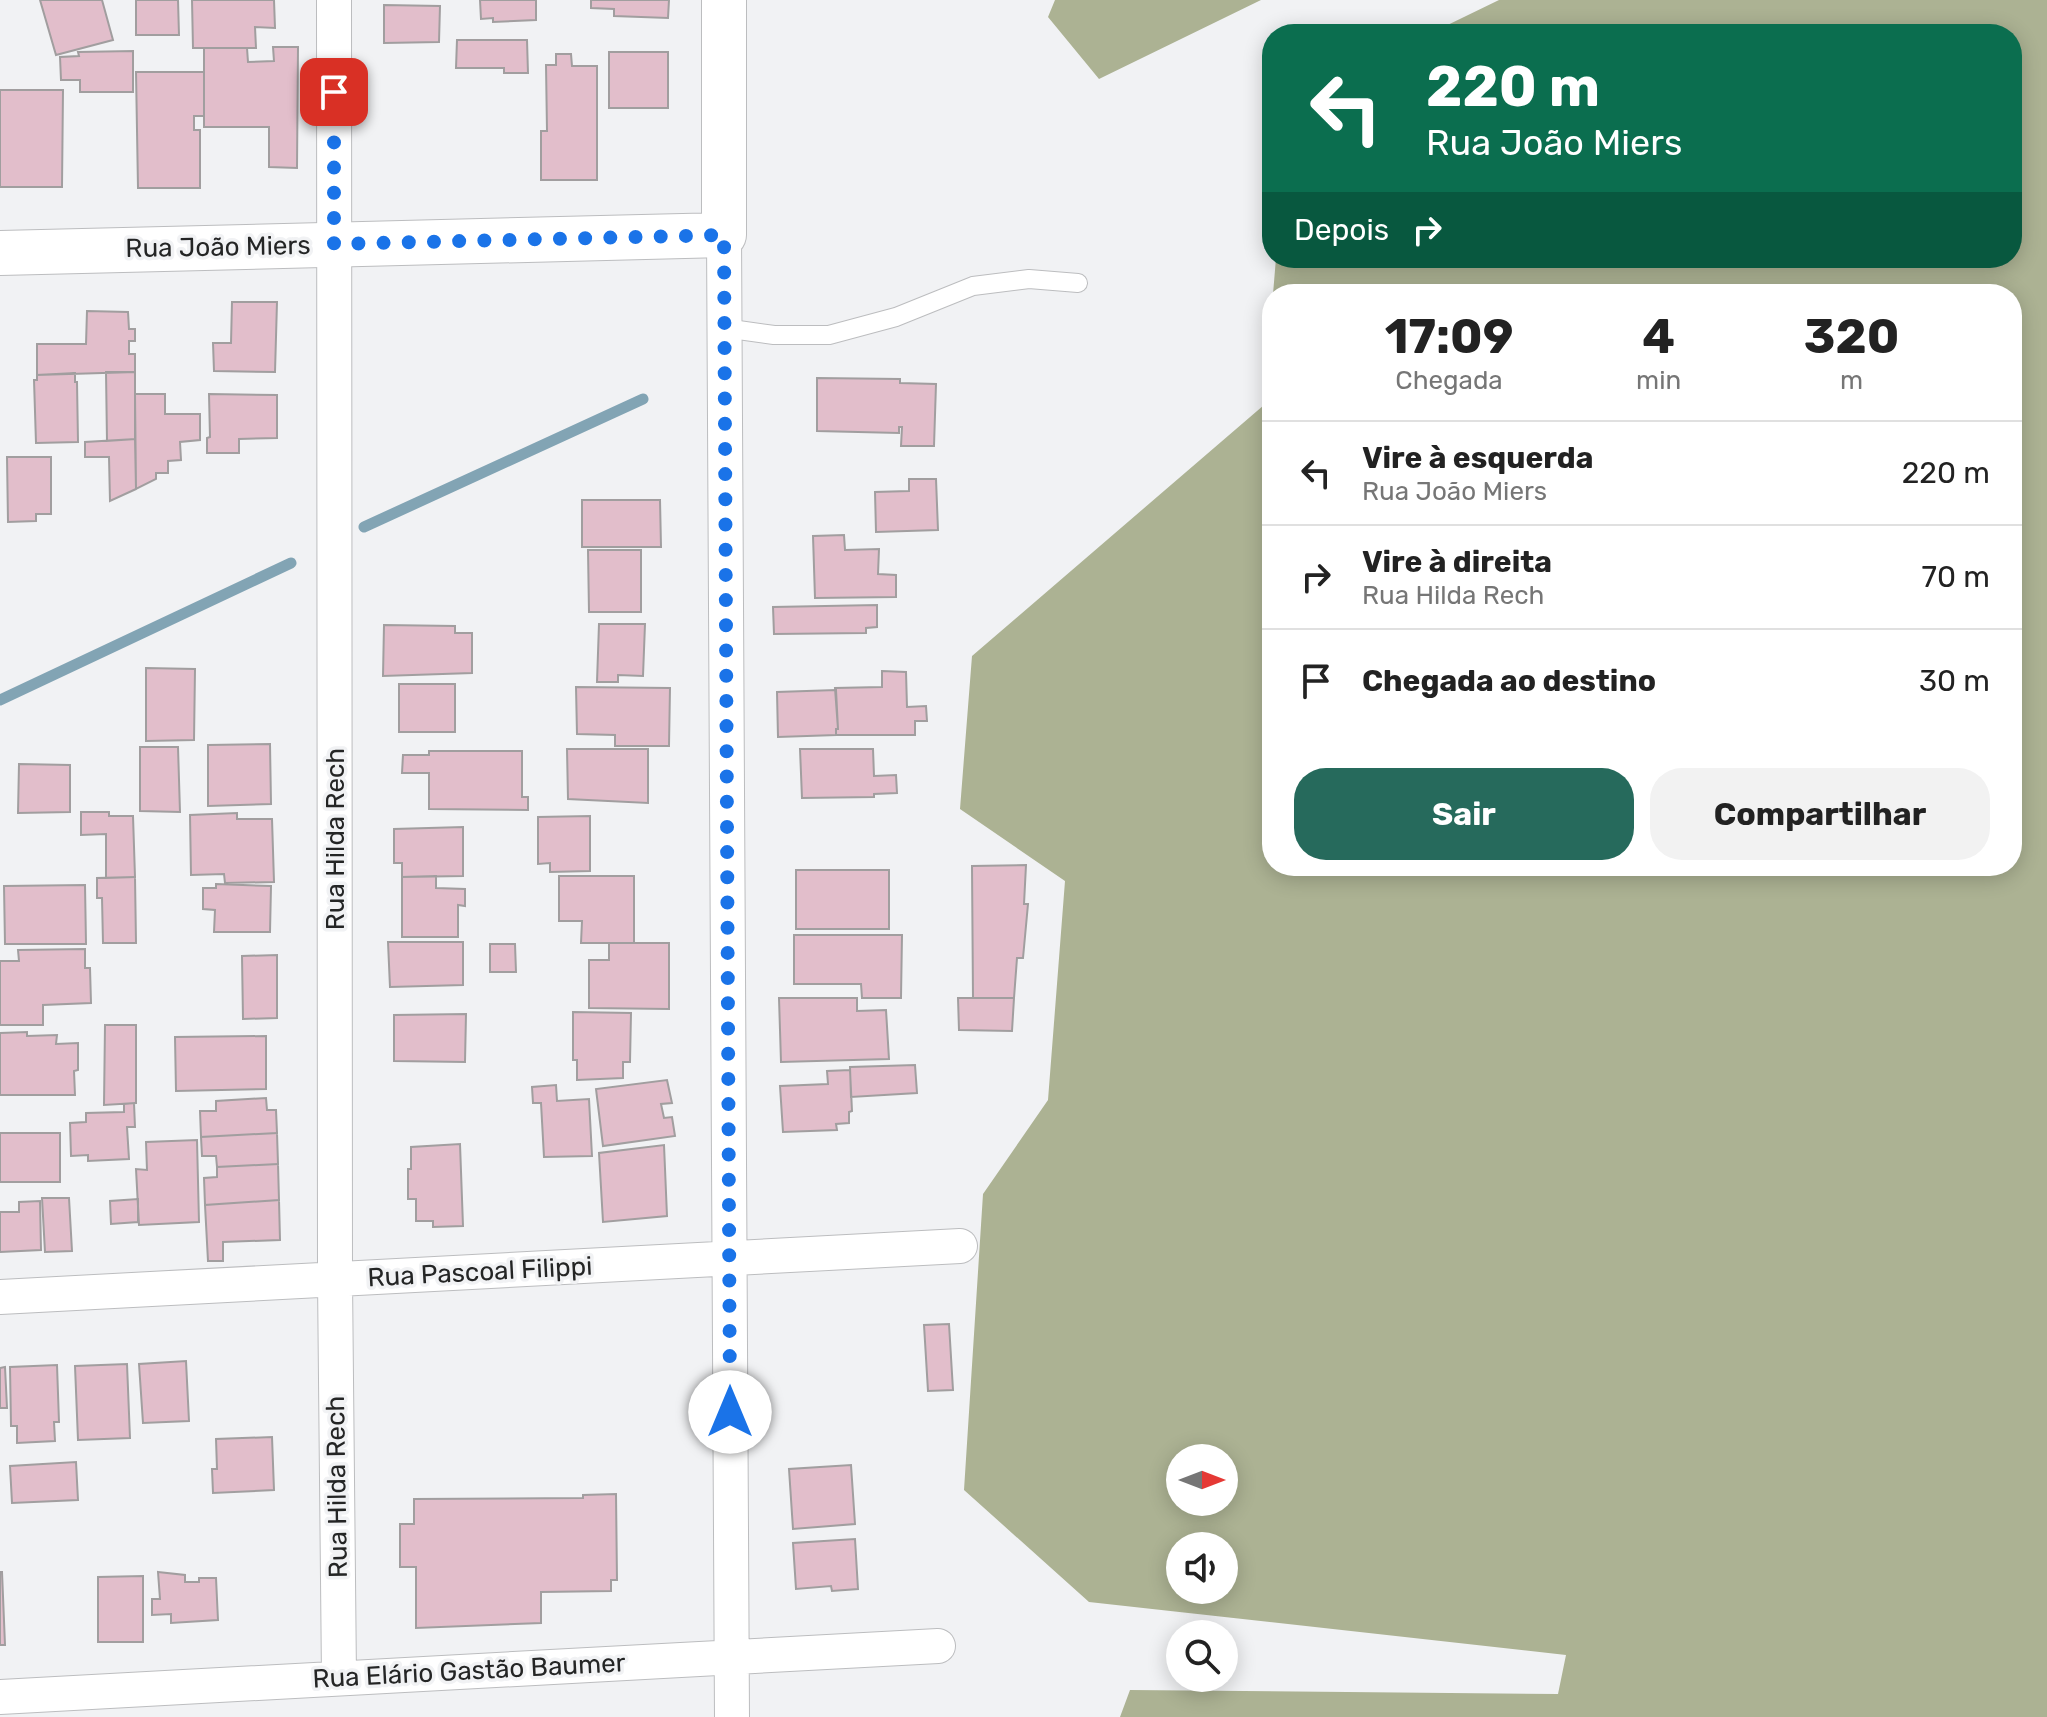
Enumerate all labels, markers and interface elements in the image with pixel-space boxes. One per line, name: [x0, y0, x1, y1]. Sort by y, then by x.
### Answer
text: 220 m: [1426, 54, 1600, 120]
icon: left: [1294, 56, 1398, 160]
pin: [300, 58, 368, 126]
icon: arrive: [312, 70, 356, 114]
text: Rua João Miers: [1426, 121, 1682, 164]
icon: right: [1405, 208, 1449, 252]
text: Depois: [1294, 212, 1389, 248]
street label: Rua João Miers: [125, 230, 311, 264]
text: 17:09: [1385, 308, 1513, 365]
text: 4: [1642, 308, 1675, 365]
text: 320: [1804, 308, 1899, 365]
text: Chegada: [1395, 365, 1503, 396]
text: min: [1636, 365, 1681, 396]
text: m: [1840, 365, 1863, 396]
text: Vire à esquerda: [1362, 440, 1593, 476]
icon: left: [1294, 451, 1338, 495]
text: 220 m: [1902, 455, 1990, 491]
text: Rua João Miers: [1362, 476, 1547, 507]
text: Vire à direita: [1362, 544, 1552, 580]
icon: right: [1294, 555, 1338, 599]
text: 70 m: [1922, 559, 1990, 595]
text: Rua Hilda Rech: [1362, 580, 1544, 611]
icon: arrive: [1294, 659, 1338, 703]
text: Chegada ao destino: [1362, 663, 1656, 699]
text: 30 m: [1919, 663, 1990, 699]
street label: Rua Hilda Rech: [320, 748, 351, 930]
button: Sair: [1294, 768, 1634, 860]
button: Compartilhar: [1650, 768, 1990, 860]
street label: Rua Pascoal Filippi: [367, 1251, 593, 1293]
position arrow: [688, 1370, 772, 1454]
street label: Rua Hilda Rech: [320, 1396, 354, 1578]
north arrow: [1166, 1444, 1238, 1516]
map controls: [1166, 1444, 1238, 1692]
button: sound: [1166, 1532, 1238, 1604]
button: search: [1166, 1620, 1238, 1692]
street label: Rua Elário Gastão Baumer: [312, 1647, 626, 1695]

